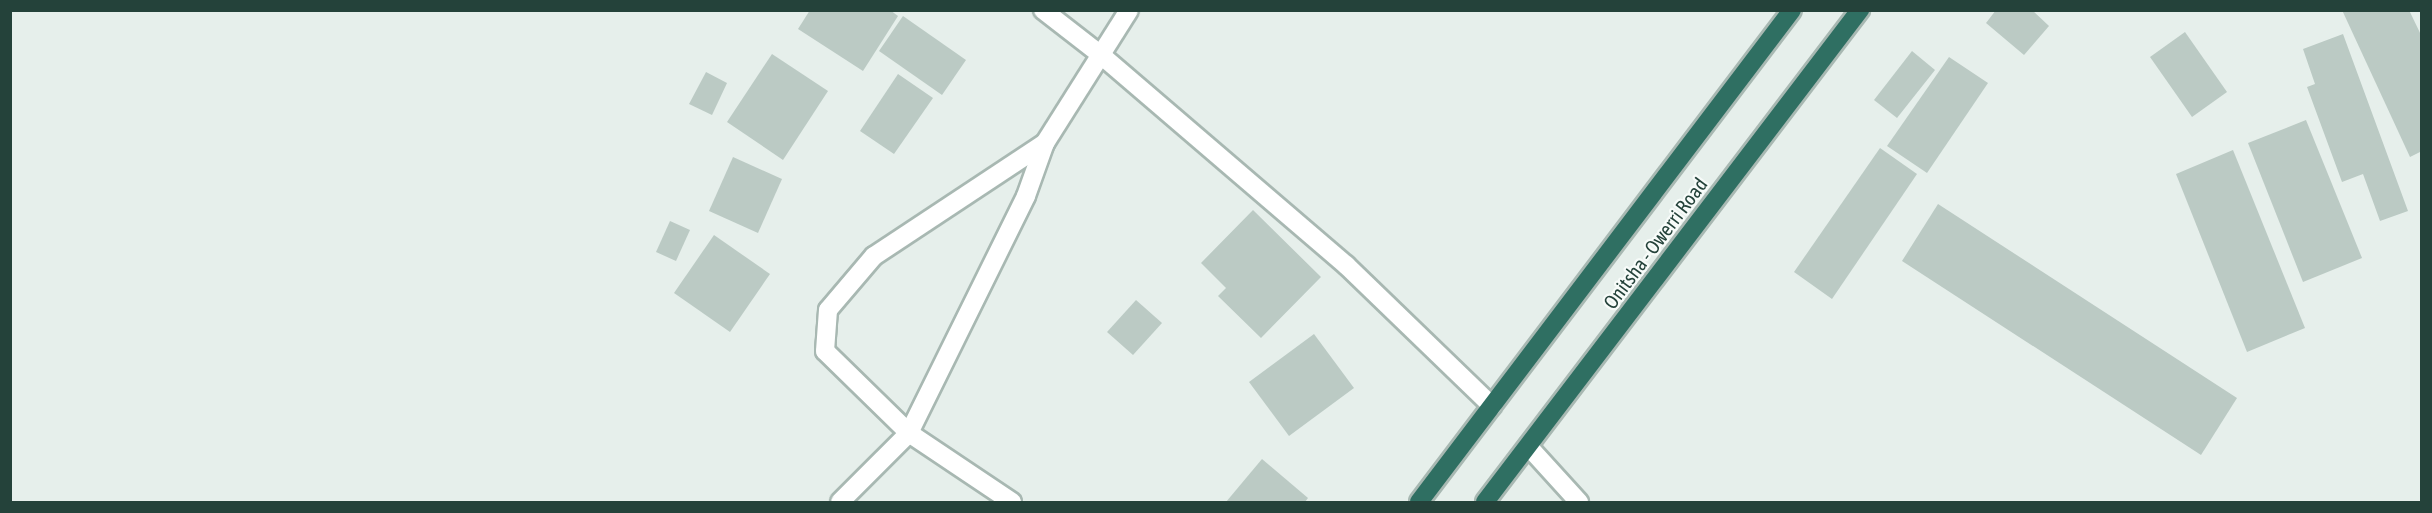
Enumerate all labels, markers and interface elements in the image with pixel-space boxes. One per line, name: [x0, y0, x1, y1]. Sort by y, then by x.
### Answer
street label: Onitsha - Owerri Road: [1598, 173, 1712, 313]

